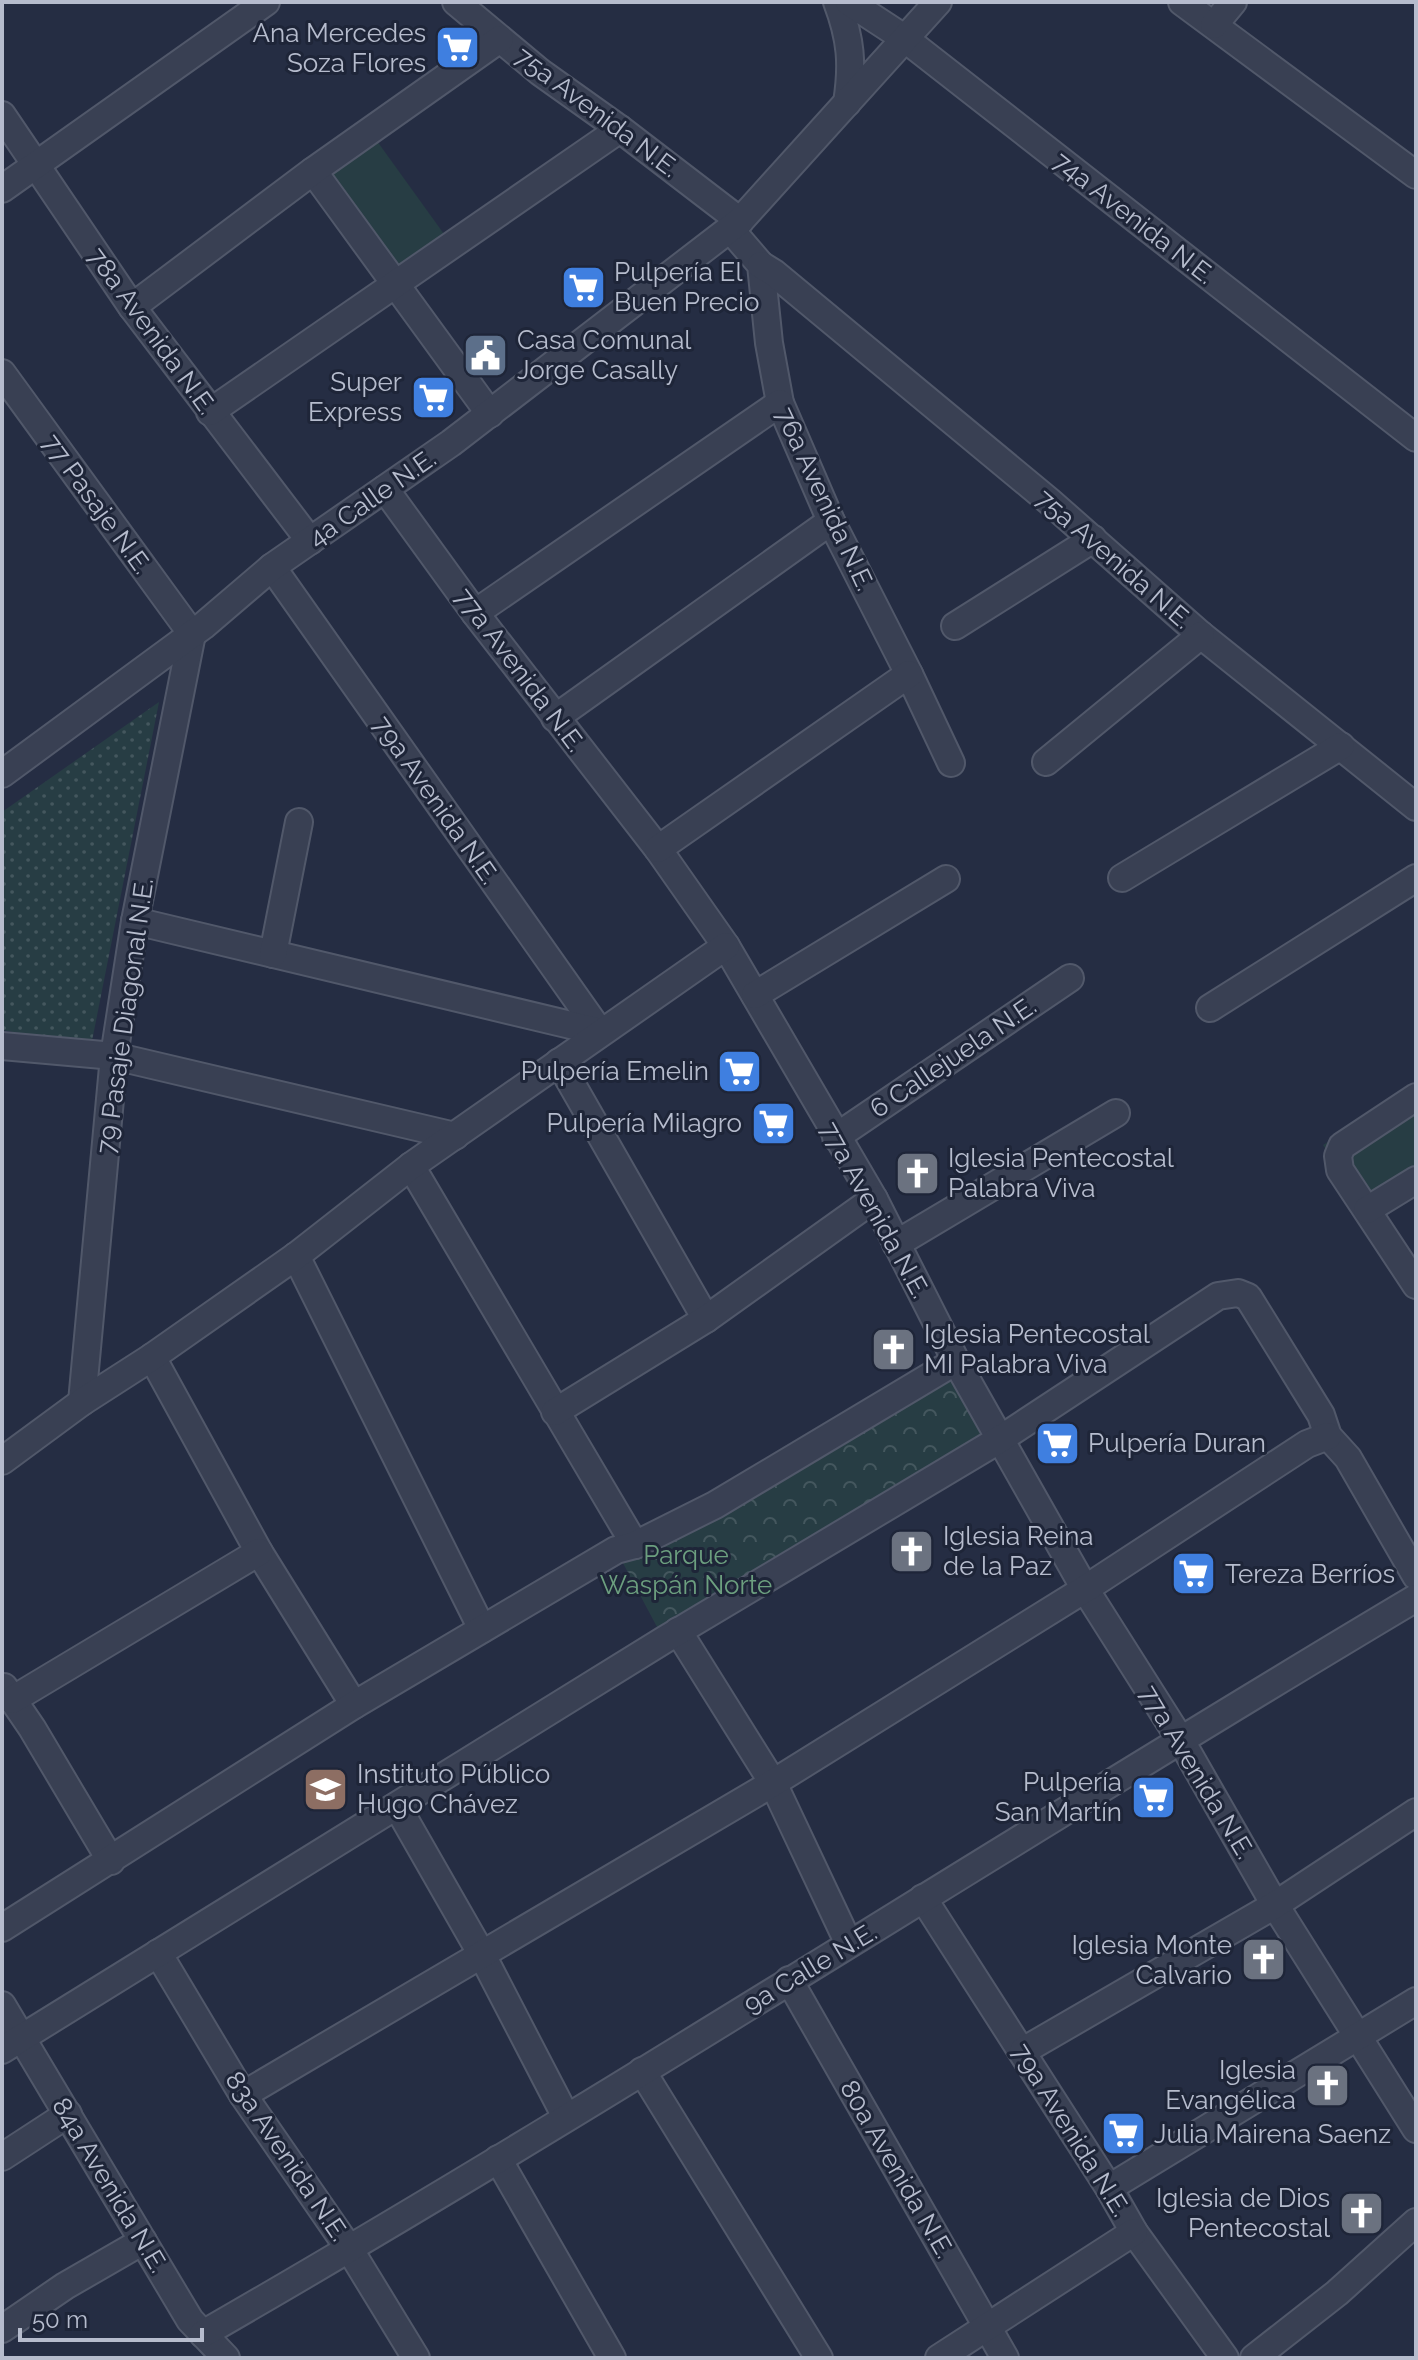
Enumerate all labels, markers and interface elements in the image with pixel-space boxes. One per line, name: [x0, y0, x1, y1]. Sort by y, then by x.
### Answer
place label: Ana Mercedes Soza Flores: [253, 18, 426, 78]
supermarket icon: Ana Mercedes Soza Flores: [433, 24, 481, 72]
street label: 75a Avenida N.E.: [509, 41, 685, 183]
street label: 74a Avenida N.E.: [1048, 146, 1220, 290]
street label: 78a Avenida N.E.: [82, 242, 222, 420]
place label: Pulpería El Buen Precio: [614, 257, 759, 317]
supermarket icon: Pulpería El Buen Precio: [559, 263, 607, 311]
place label: Casa Comunal Jorge Casally: [517, 325, 692, 385]
public building icon: Casa Comunal Jorge Casally: [462, 331, 510, 379]
place label: Super Express: [308, 367, 402, 427]
supermarket icon: Super Express: [409, 373, 457, 421]
street label: 76a Avenida N.E.: [769, 403, 881, 595]
street label: 77 Pasaje N.E.: [36, 428, 158, 580]
street label: 4a Calle N.E.: [302, 443, 442, 553]
street label: 75a Avenida N.E.: [1030, 483, 1198, 635]
street label: 77a Avenida N.E.: [449, 582, 591, 758]
street label: 79a Avenida N.E.: [367, 710, 505, 890]
street label: 79 Pasaje Diagonal N.E.: [91, 876, 159, 1156]
street label: 6 Callejuela N.E.: [864, 990, 1042, 1124]
supermarket icon: Pulpería Emelin: [716, 1047, 764, 1095]
place label: Pulpería Emelin: [521, 1056, 709, 1086]
supermarket icon: Pulpería Milagro: [749, 1099, 797, 1147]
place label: Pulpería Milagro: [546, 1108, 742, 1138]
street label: 77a Avenida N.E.: [814, 1117, 936, 1303]
place label: Iglesia Pentecostal Palabra Viva: [948, 1143, 1175, 1203]
church icon: Iglesia Pentecostal Palabra Viva: [893, 1149, 941, 1197]
place label: Iglesia Pentecostal MI Palabra Viva: [924, 1319, 1151, 1379]
church icon: Iglesia Pentecostal MI Palabra Viva: [869, 1325, 917, 1373]
supermarket icon: Pulpería Duran: [1033, 1419, 1081, 1467]
place label: Pulpería Duran: [1088, 1428, 1266, 1458]
place label: Iglesia Reina de la Paz: [943, 1521, 1094, 1581]
church icon: Iglesia Reina de la Paz: [888, 1527, 936, 1575]
park label: Parque Waspán Norte: [600, 1540, 772, 1600]
supermarket icon: Tereza Berríos: [1170, 1550, 1218, 1598]
place label: Tereza Berríos: [1225, 1559, 1395, 1589]
street label: 77a Avenida N.E.: [1133, 1680, 1261, 1864]
place label: Instituto Público Hugo Chávez: [357, 1759, 550, 1819]
school or university icon: Instituto Público Hugo Chávez: [302, 1765, 350, 1813]
place label: Pulpería San Martín: [995, 1767, 1122, 1827]
supermarket icon: Pulpería San Martín: [1129, 1773, 1177, 1821]
street label: 9a Calle N.E.: [738, 1917, 882, 2019]
place label: Iglesia Monte Calvario: [1071, 1930, 1232, 1990]
church icon: Iglesia Monte Calvario: [1239, 1936, 1287, 1984]
street label: 79a Avenida N.E.: [1006, 2038, 1136, 2222]
place label: Iglesia Evangélica: [1165, 2055, 1296, 2115]
church icon: Iglesia Evangélica: [1303, 2061, 1351, 2109]
street label: 83a Avenida N.E.: [219, 2065, 355, 2247]
street label: 80a Avenida N.E.: [834, 2075, 960, 2263]
street label: 84a Avenida N.E.: [46, 2092, 174, 2278]
supermarket icon: Julia Mairena Saenz: [1099, 2110, 1147, 2158]
place label: Julia Mairena Saenz: [1154, 2119, 1391, 2149]
place label: Iglesia de Dios Pentecostal: [1156, 2183, 1331, 2243]
church icon: Iglesia de Dios Pentecostal: [1337, 2189, 1385, 2237]
scale bar: [20, 2292, 202, 2342]
text: 50 m: [32, 2305, 88, 2334]

